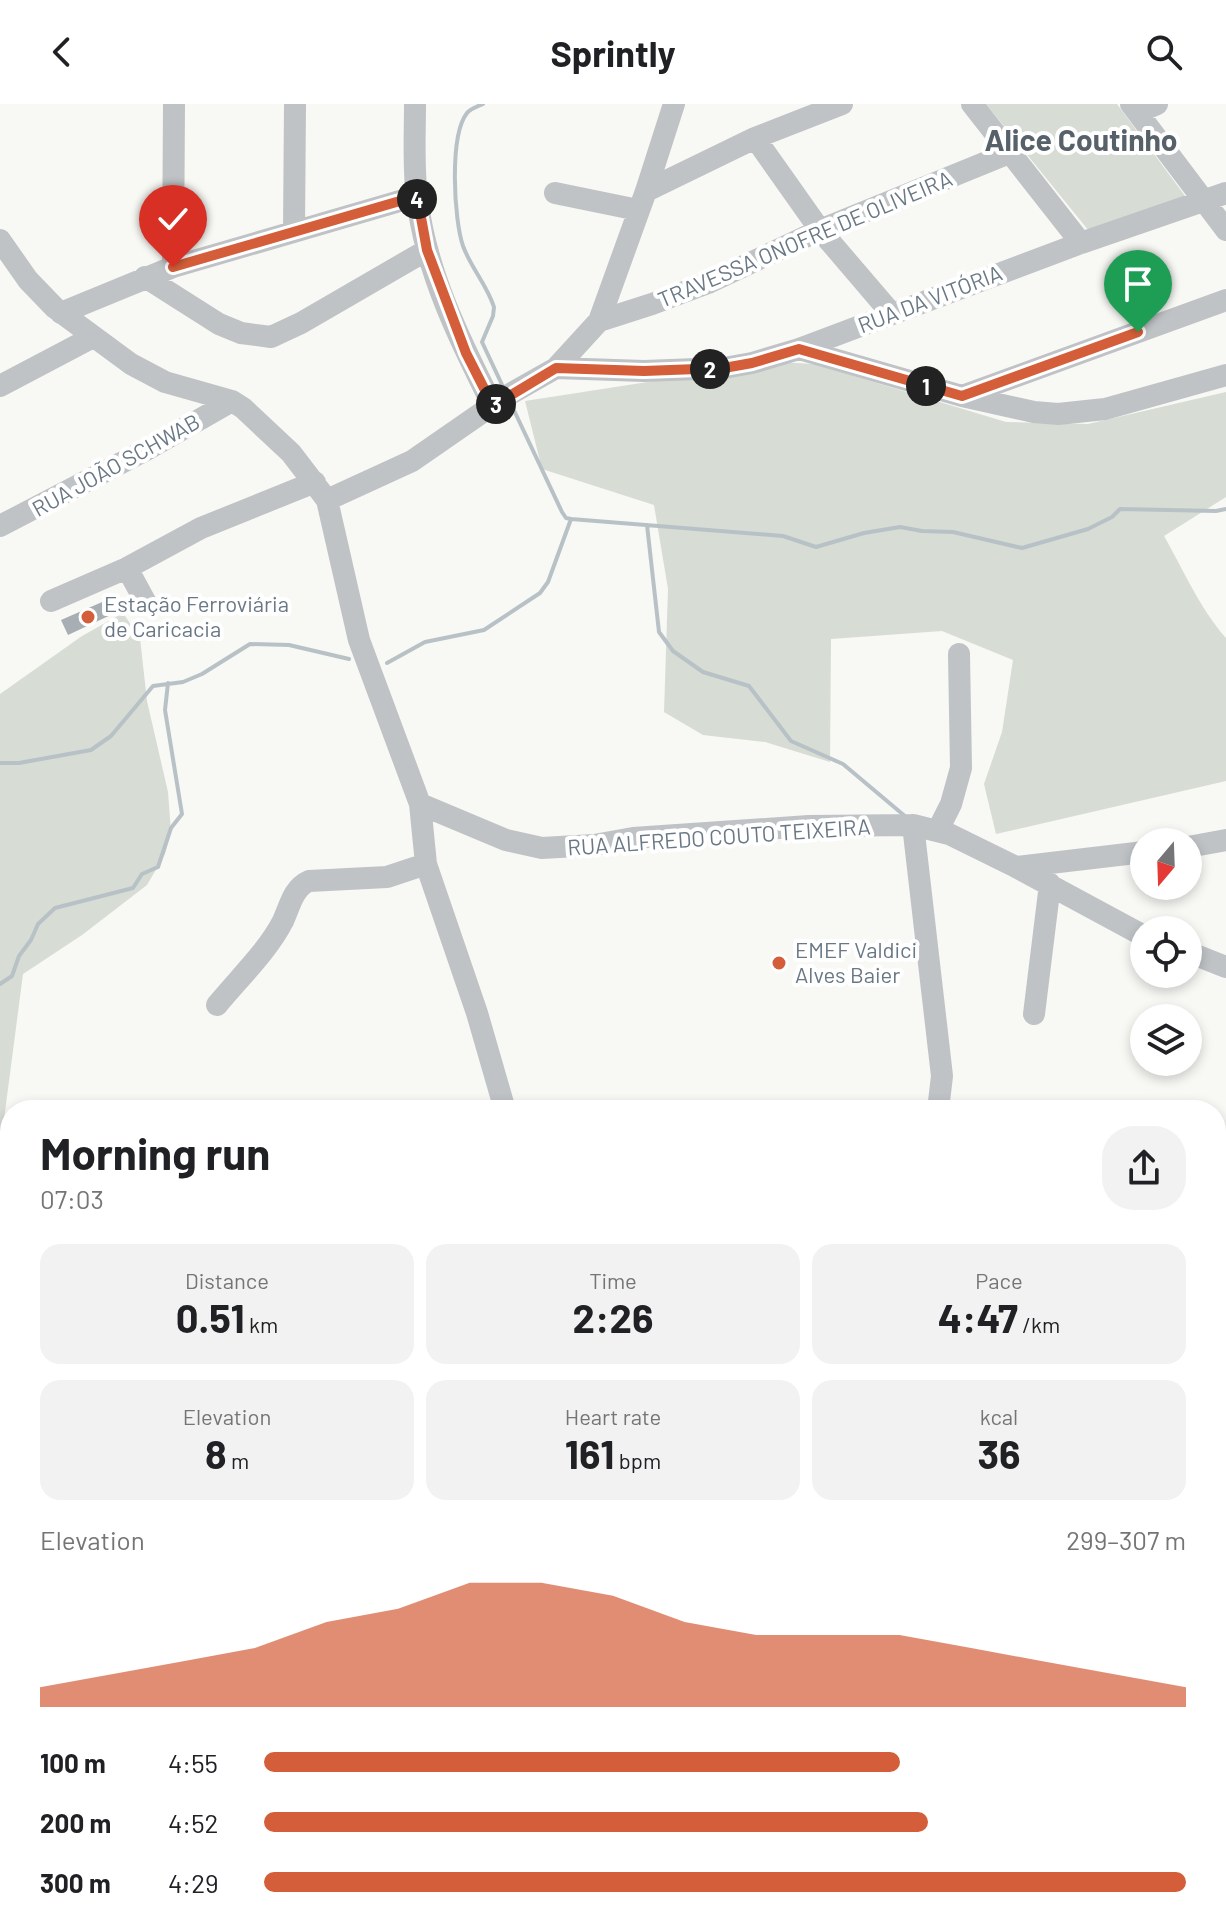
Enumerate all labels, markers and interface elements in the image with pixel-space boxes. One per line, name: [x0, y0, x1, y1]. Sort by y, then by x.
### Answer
icon: back: [40, 30, 84, 74]
icon: search: [1142, 30, 1186, 74]
text: Sprintly: [550, 31, 676, 74]
district label: Alice Coutinho: [984, 121, 1178, 157]
street label: TRAVESSA ONOFRE DE OLIVEIRA: [654, 164, 956, 312]
pin: 4: [397, 179, 437, 219]
pin: [139, 185, 207, 267]
text: 4: [410, 186, 424, 212]
icon: check: [151, 197, 195, 241]
pin: [1104, 250, 1172, 332]
street label: RUA DA VITÓRIA: [854, 259, 1005, 338]
icon: arrive: [1116, 262, 1160, 306]
pin: 2: [690, 349, 730, 389]
text: 2: [704, 356, 716, 382]
pin: 1: [906, 366, 946, 406]
text: 1: [922, 373, 930, 399]
pin: 3: [476, 384, 516, 424]
text: 3: [490, 391, 502, 417]
street label: RUA JOÃO SCHWAB: [27, 407, 204, 521]
place label: Estação Ferroviária de Caricacia: [104, 590, 289, 641]
marker: Estação Ferroviária de Caricacia: [79, 608, 97, 626]
street label: RUA ALFREDO COUTO TEIXEIRA: [566, 812, 871, 860]
north arrow: [1130, 828, 1202, 900]
map controls: [1130, 828, 1202, 1076]
button: locate: [1130, 916, 1202, 988]
place label: EMEF Valdici Alves Baier: [795, 936, 917, 987]
marker: EMEF Valdici Alves Baier: [770, 954, 788, 972]
button: layers: [1130, 1004, 1202, 1076]
text: Morning run: [40, 1126, 270, 1179]
button: share: [1102, 1126, 1186, 1210]
text: 07:03: [40, 1183, 104, 1214]
text: Distance: [185, 1267, 269, 1293]
text: Time: [589, 1267, 637, 1293]
text: Pace: [975, 1267, 1023, 1293]
text: 0.51: [176, 1293, 245, 1341]
text: 2:26: [573, 1293, 653, 1341]
text: 4:47: [938, 1293, 1018, 1341]
text: km: [245, 1311, 278, 1337]
text: /km: [1018, 1311, 1060, 1337]
text: Elevation: [183, 1403, 271, 1429]
text: Heart rate: [565, 1403, 661, 1429]
text: kcal: [980, 1403, 1018, 1429]
text: 8: [205, 1429, 227, 1477]
text: 161: [565, 1429, 614, 1477]
text: 36: [977, 1429, 1021, 1477]
text: m: [227, 1447, 249, 1473]
text: bpm: [614, 1447, 661, 1473]
text: Elevation: [40, 1524, 145, 1555]
text: 299–307 m: [1066, 1524, 1186, 1555]
text: 100 m: [40, 1747, 106, 1778]
text: 4:55: [168, 1747, 218, 1778]
text: 200 m: [40, 1807, 111, 1838]
text: 4:52: [168, 1807, 218, 1838]
text: 300 m: [40, 1867, 111, 1898]
text: 4:29: [168, 1867, 219, 1898]

